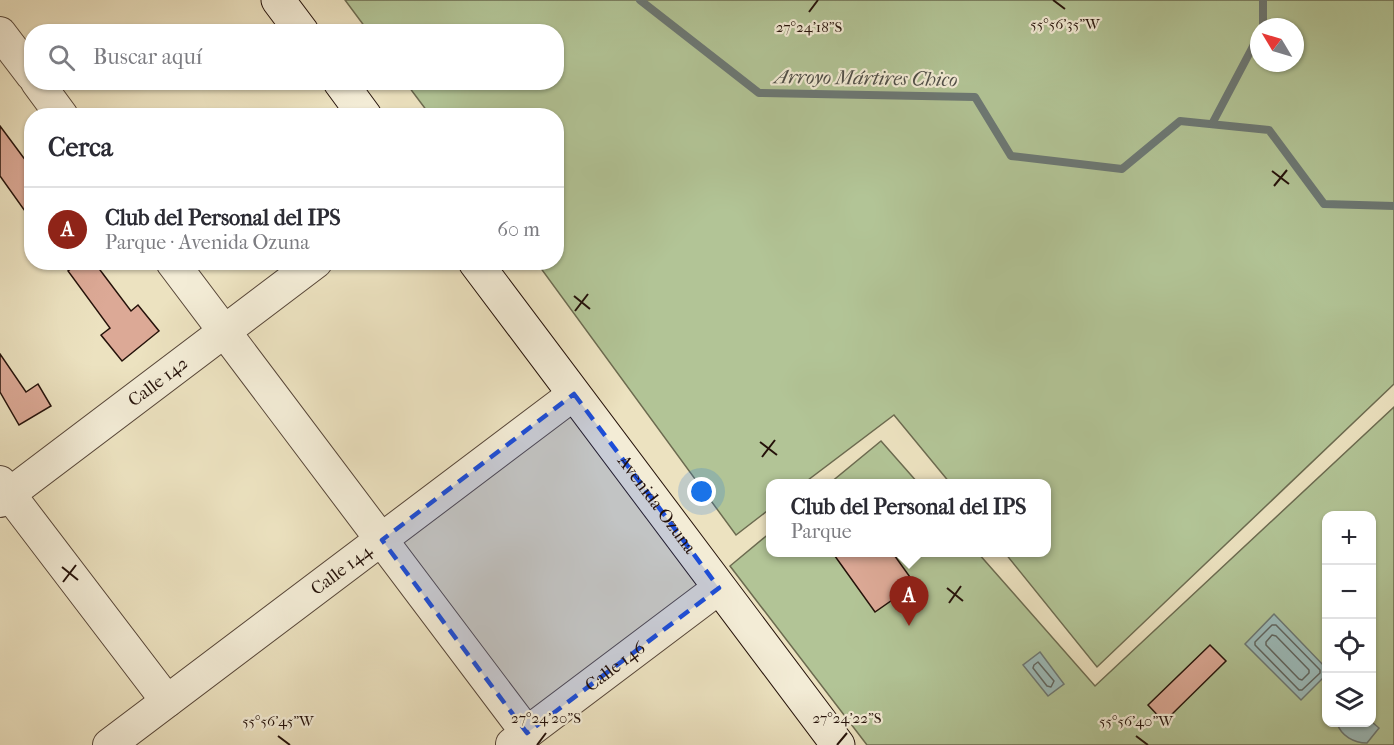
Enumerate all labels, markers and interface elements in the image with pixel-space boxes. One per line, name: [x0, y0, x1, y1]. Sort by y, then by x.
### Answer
text: 55°56'35"W: [1030, 15, 1101, 33]
text: 27°24'18"S: [776, 18, 843, 36]
north arrow: [1250, 18, 1304, 72]
search box: [24, 24, 564, 90]
icon: search: [45, 41, 78, 74]
text: Buscar aquí: [93, 44, 202, 70]
water label: Arroyo Mártires Chico: [771, 65, 958, 91]
text: Cerca: [48, 132, 113, 163]
text: Club del Personal del IPS: [105, 205, 341, 231]
text: A: [61, 218, 74, 241]
text: 60 m: [497, 218, 540, 241]
text: Parque · Avenida Ozuna: [105, 231, 309, 254]
street label: Calle 142: [124, 352, 192, 411]
street label: Avenida Ozuna: [613, 450, 701, 558]
your location: [687, 477, 716, 506]
popup: [766, 479, 1051, 557]
text: Club del Personal del IPS: [791, 494, 1026, 520]
map controls: [1322, 511, 1376, 727]
button: +: [1322, 511, 1376, 565]
text: Parque: [791, 520, 852, 543]
street label: Calle 144: [307, 540, 376, 599]
button: −: [1322, 565, 1376, 619]
pin: A: [890, 576, 928, 626]
button: locate: [1322, 619, 1376, 673]
street label: Calle 146: [581, 637, 649, 696]
button: layers: [1322, 673, 1376, 727]
text: 27°24'20"S: [511, 709, 581, 727]
text: 27°24'22"S: [812, 709, 882, 727]
text: 55°56'45"W: [242, 712, 315, 730]
text: 55°56'40"W: [1099, 712, 1174, 730]

